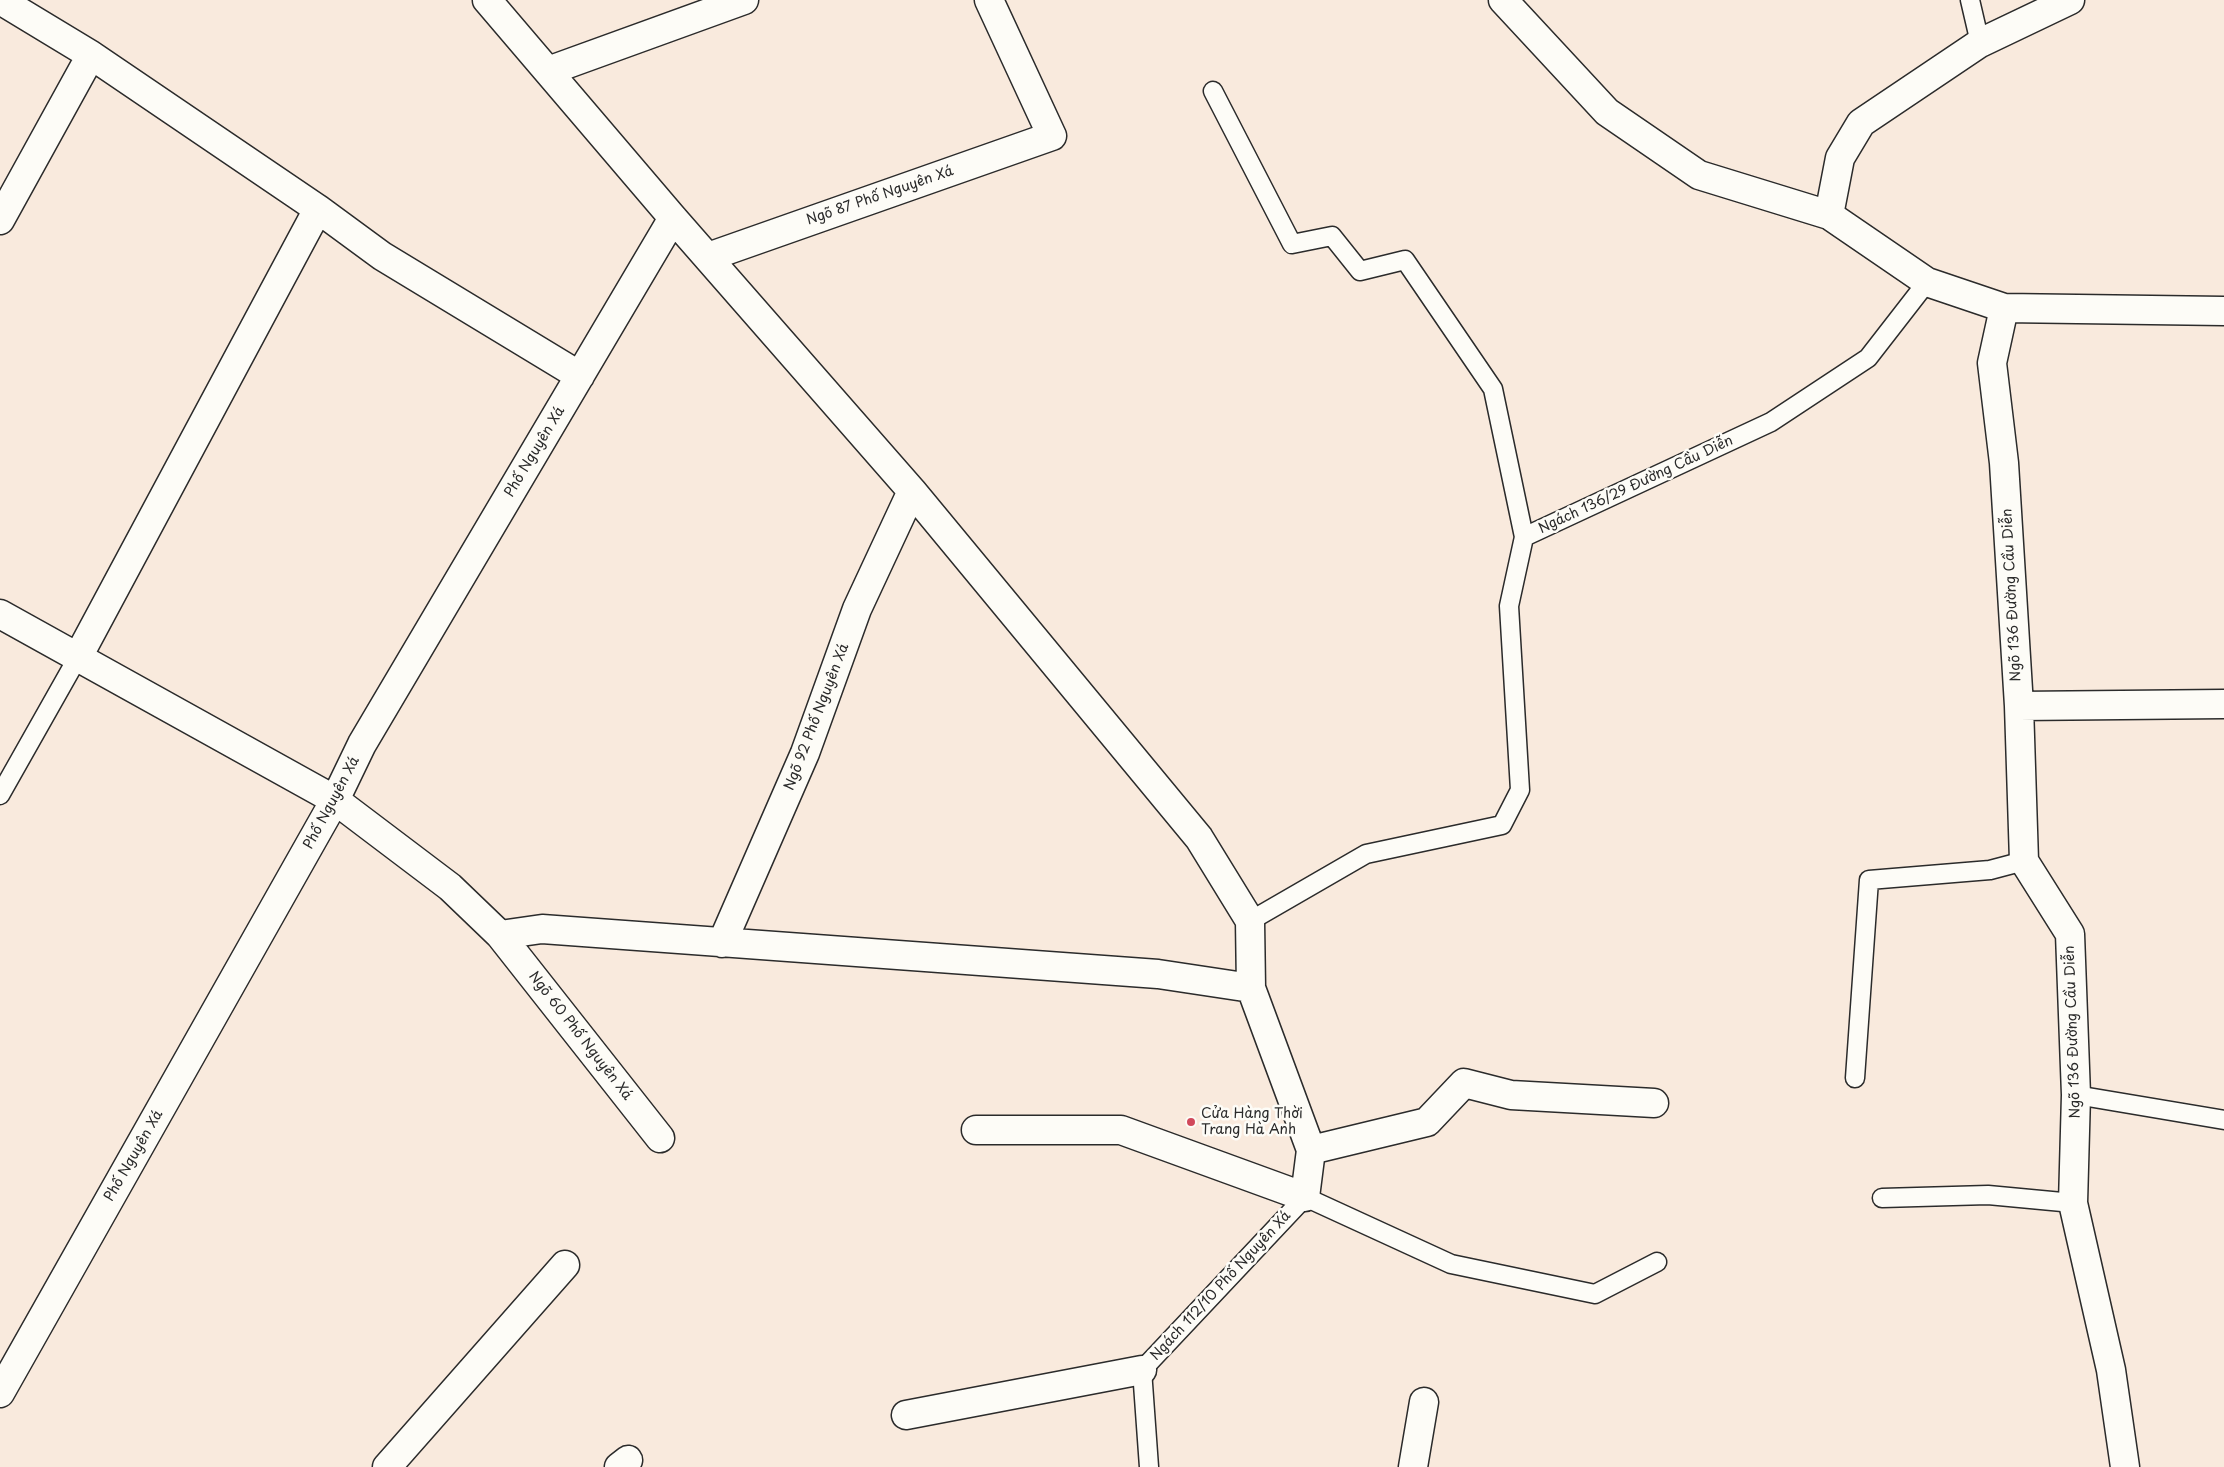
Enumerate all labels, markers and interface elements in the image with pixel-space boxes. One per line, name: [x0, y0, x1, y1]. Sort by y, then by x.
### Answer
street label: Ngõ 87 Phố Nguyên Xá: [804, 163, 956, 229]
street label: Phố Nguyên Xá: [501, 404, 569, 500]
street label: Ngách 136/29 Đường Cầu Diễn: [1536, 432, 1736, 538]
street label: Ngõ 136 Đường Cầu Diễn: [1999, 508, 2025, 682]
street label: Ngõ 92 Phố Nguyên Xá: [781, 641, 853, 793]
street label: Phố Nguyên Xá: [301, 754, 363, 852]
street label: Ngõ 136 Đường Cầu Diễn: [2062, 945, 2084, 1119]
street label: Ngõ 60 Phố Nguyên Xá: [525, 968, 635, 1104]
place label: Cửa Hàng Thời Trang Hà Anh: [1201, 1106, 1303, 1138]
street label: Phố Nguyên Xá: [101, 1107, 167, 1205]
marker: Cửa Hàng Thời Trang Hà Anh: [1185, 1116, 1197, 1128]
street label: Ngách 112/10 Phố Nguyên Xá: [1147, 1208, 1295, 1364]

